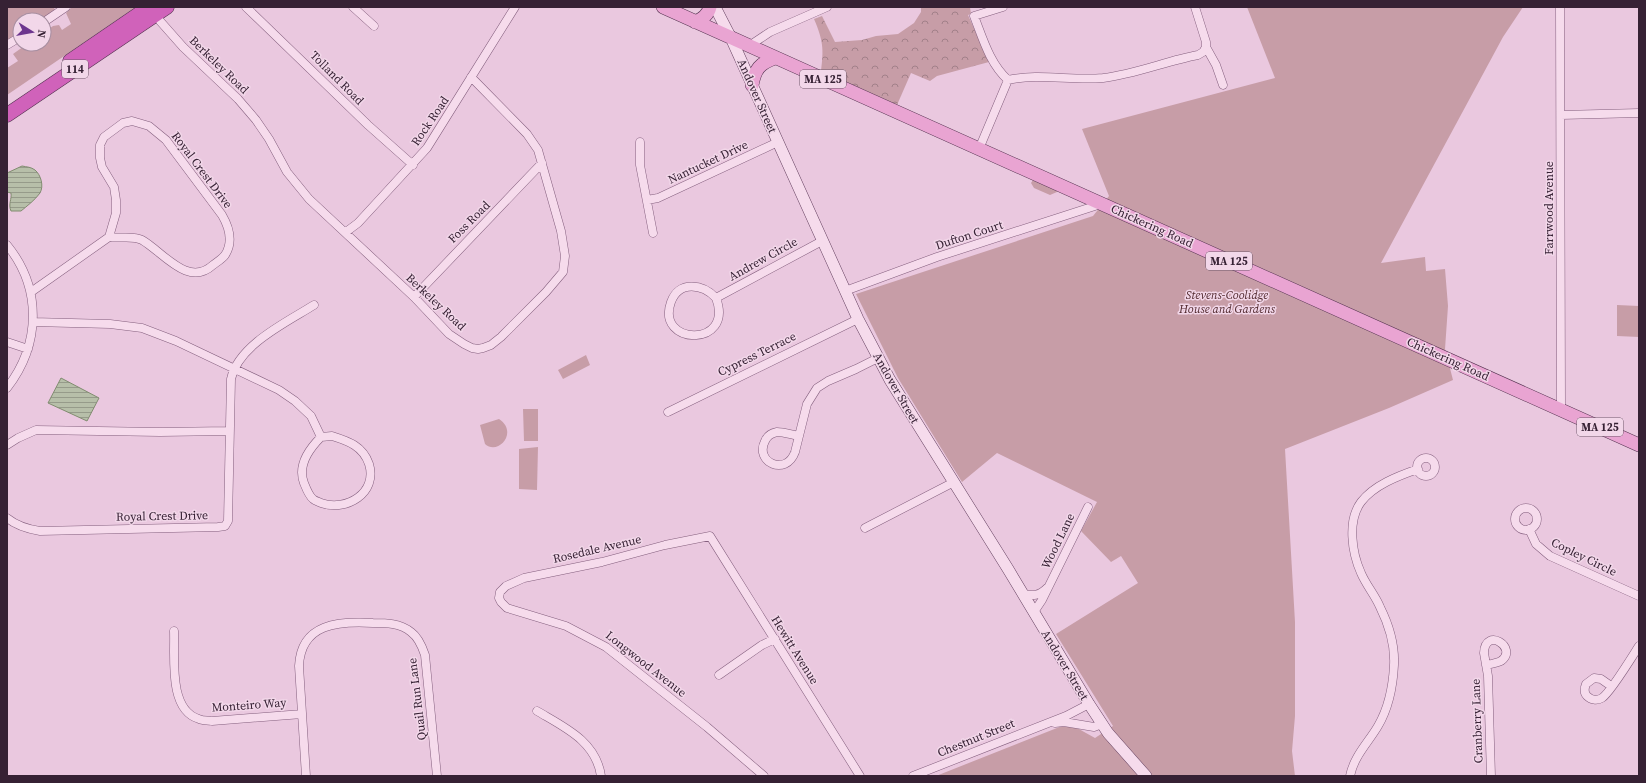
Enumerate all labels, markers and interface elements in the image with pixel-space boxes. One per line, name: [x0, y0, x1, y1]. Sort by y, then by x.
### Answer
north arrow: [12, 12, 52, 52]
text: N: [33, 28, 49, 39]
street label: Berkeley Road: [186, 33, 252, 98]
street label: Tolland Road: [307, 48, 368, 109]
street label: Andover Street: [734, 56, 781, 136]
road number: 114: [62, 60, 88, 78]
road number: MA 125: [800, 70, 846, 88]
street label: Rock Road: [408, 93, 453, 149]
street label: Royal Crest Drive: [168, 128, 236, 212]
street label: Nantucket Drive: [665, 136, 751, 188]
street label: Farrwood Avenue: [1541, 161, 1557, 255]
street label: Foss Road: [444, 197, 494, 247]
street label: Chickering Road: [1108, 201, 1196, 251]
street label: Dufton Court: [933, 217, 1005, 253]
street label: Andrew Circle: [726, 233, 800, 285]
road number: MA 125: [1206, 252, 1252, 270]
street label: Berkeley Road: [403, 270, 470, 334]
park label: Stevens-Coolidge House and Gardens: [1178, 287, 1276, 317]
street label: Cypress Terrace: [715, 328, 799, 380]
street label: Chickering Road: [1404, 334, 1492, 384]
street label: Andover Street: [869, 350, 923, 426]
road number: MA 125: [1577, 418, 1623, 436]
street label: Royal Crest Drive: [116, 507, 208, 525]
street label: Wood Lane: [1038, 511, 1078, 571]
street label: Rosedale Avenue: [551, 531, 643, 567]
street label: Copley Circle: [1549, 534, 1619, 580]
street label: Hewitt Avenue: [768, 613, 822, 687]
street label: Longwood Avenue: [602, 627, 690, 701]
street label: Andover Street: [1038, 627, 1092, 703]
street label: Quail Run Lane: [404, 657, 430, 741]
street label: Cranberry Lane: [1468, 678, 1486, 764]
street label: Monteiro Way: [211, 694, 288, 716]
street label: Chestnut Street: [935, 715, 1017, 761]

